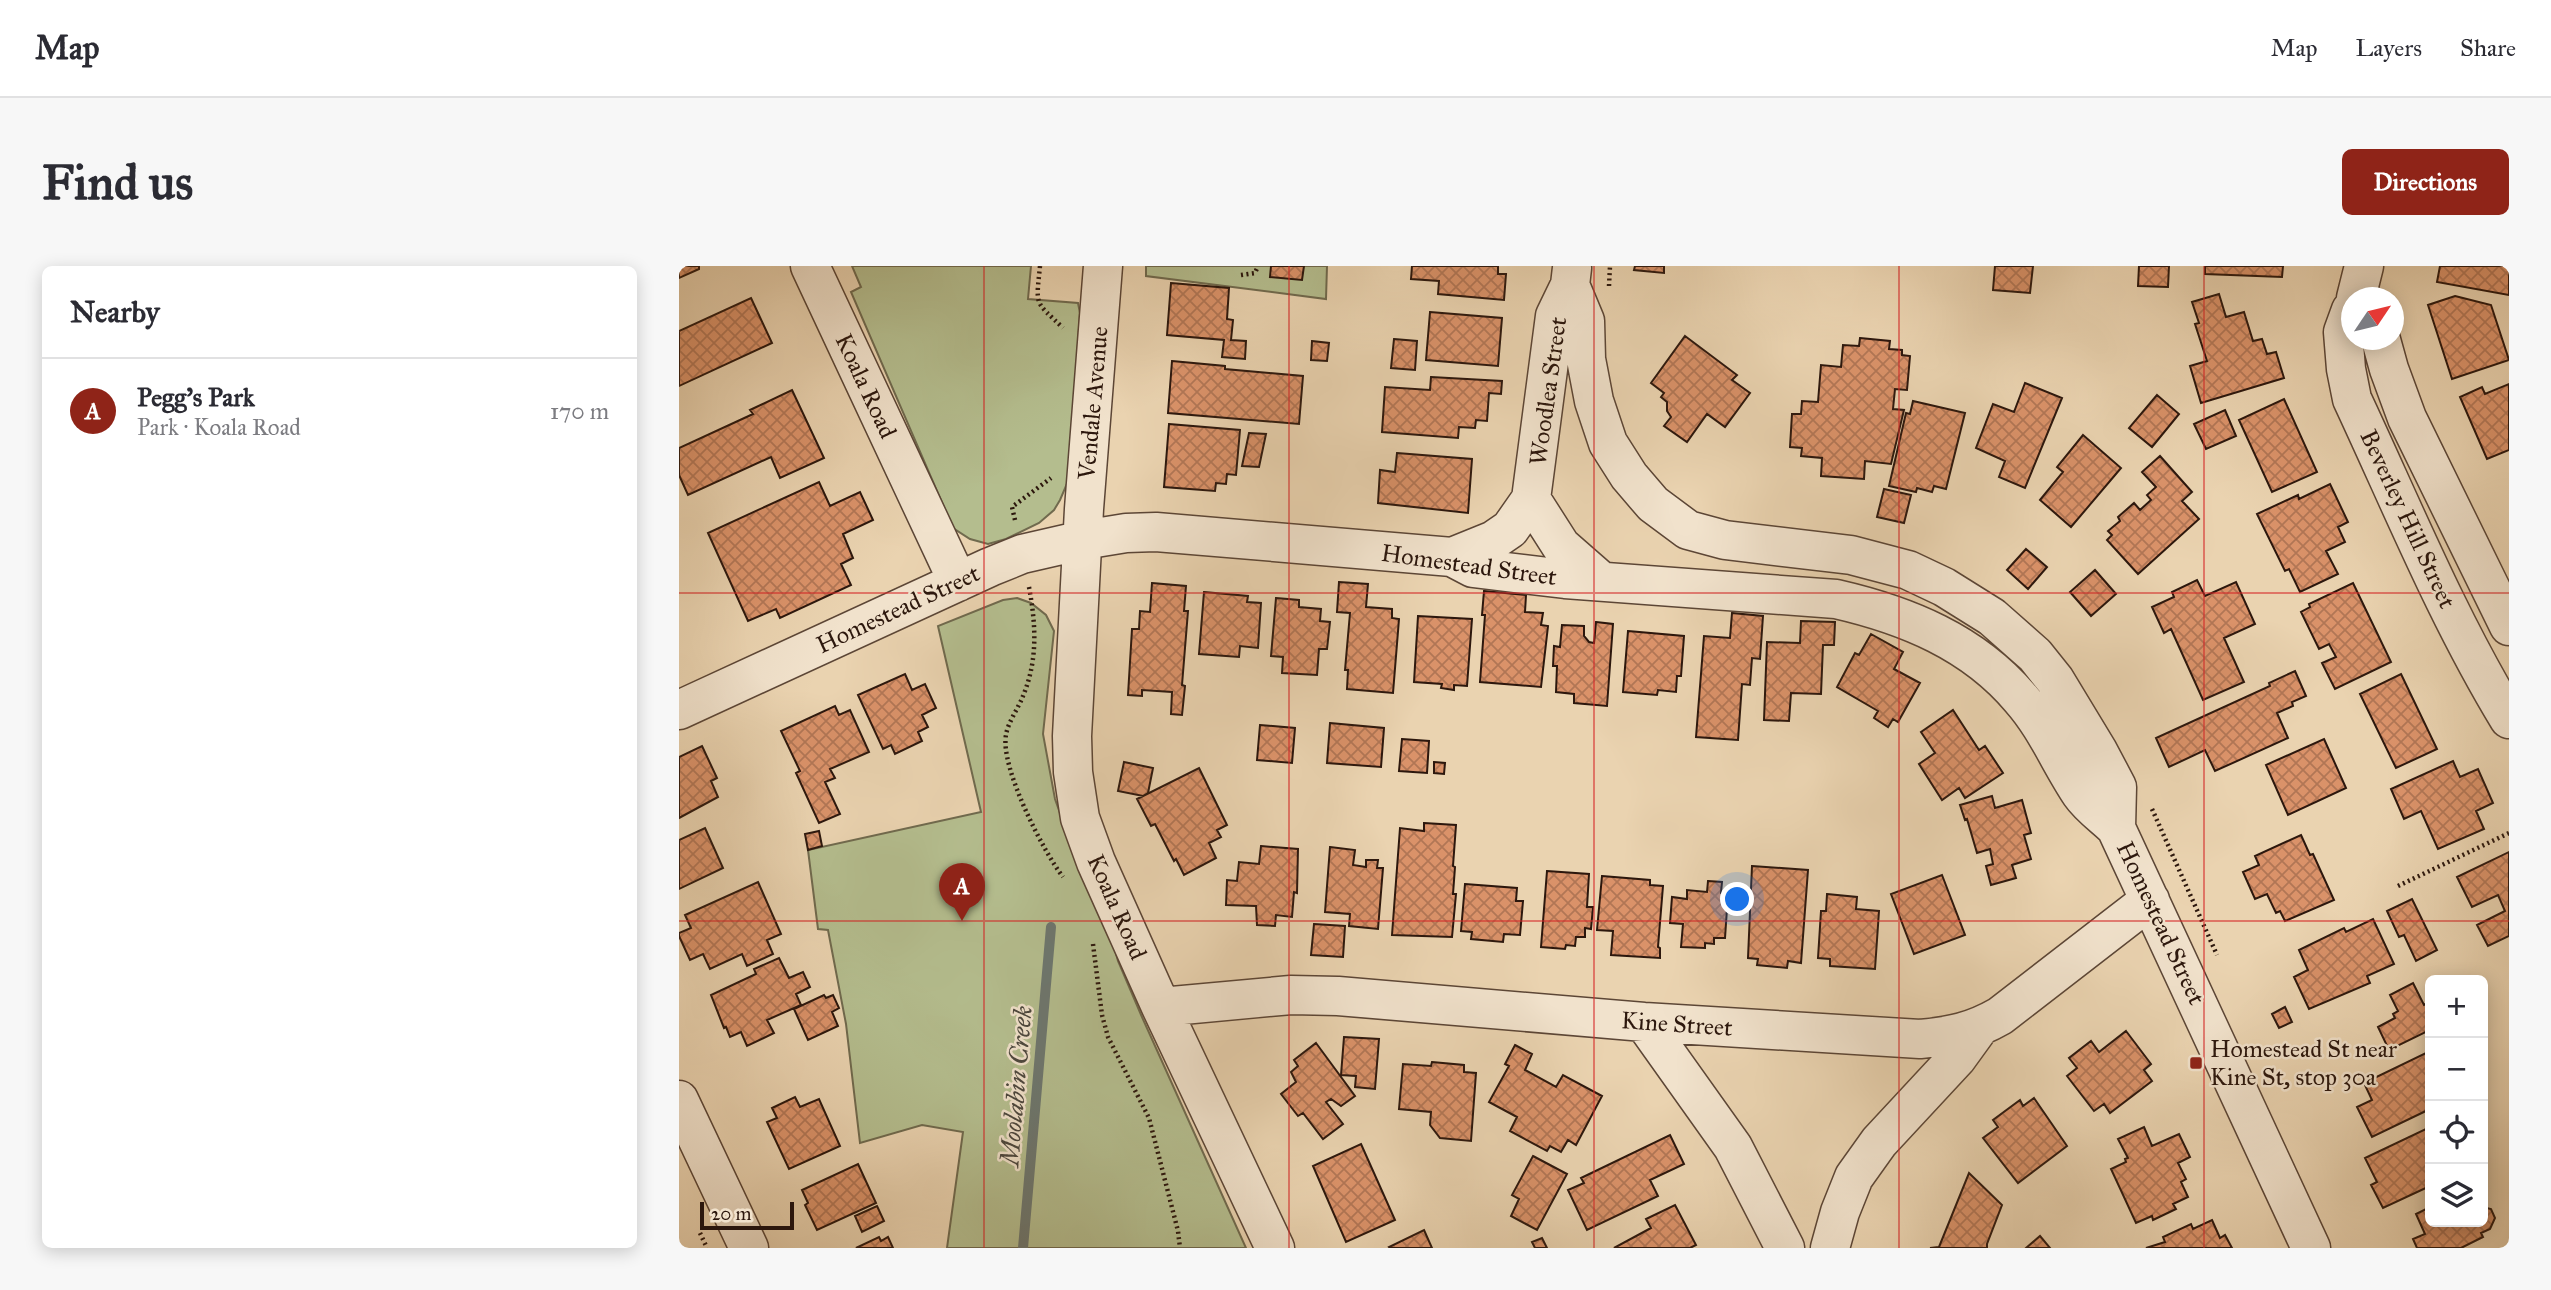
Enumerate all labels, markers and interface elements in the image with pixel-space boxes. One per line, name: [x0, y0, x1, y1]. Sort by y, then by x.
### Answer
text: Map: [35, 28, 99, 68]
text: Map: [2271, 33, 2318, 63]
text: Layers: [2356, 33, 2422, 63]
text: Share: [2460, 33, 2516, 63]
button: Directions: [2342, 149, 2509, 215]
text: Find us: [42, 153, 193, 212]
north arrow: [2341, 287, 2404, 350]
text: Nearby: [70, 294, 160, 330]
street label: Woodlea Street: [1523, 314, 1573, 467]
street label: Vendale Avenue: [1071, 325, 1115, 482]
street label: Koala Road: [829, 329, 903, 443]
text: Pegg's Park: [137, 381, 255, 413]
text: A: [85, 397, 101, 425]
text: 170 m: [550, 397, 609, 425]
text: Park · Koala Road: [137, 413, 301, 441]
street label: Beverley Hill Street: [2353, 425, 2463, 614]
street label: Homestead Street: [1379, 538, 1559, 592]
street label: Homestead Street: [811, 558, 985, 660]
street label: Homestead Street: [2110, 836, 2212, 1010]
street label: Koala Road: [1081, 850, 1153, 964]
pin: A: [939, 863, 985, 921]
your location: [1720, 882, 1754, 916]
map controls: [2425, 975, 2488, 1227]
button: +: [2425, 975, 2488, 1038]
water label: Moolabin Creek: [993, 1004, 1039, 1170]
street label: Kine Street: [1620, 1005, 1734, 1043]
place label: Homestead St near Kine St, stop 30a: [2210, 1034, 2397, 1092]
button: −: [2425, 1038, 2488, 1101]
marker: Homestead St near Kine St, stop 30a: [2188, 1055, 2204, 1071]
button: locate: [2425, 1101, 2488, 1164]
button: layers: [2425, 1164, 2488, 1227]
scale bar: [700, 1199, 795, 1231]
text: 20 m: [711, 1202, 752, 1225]

